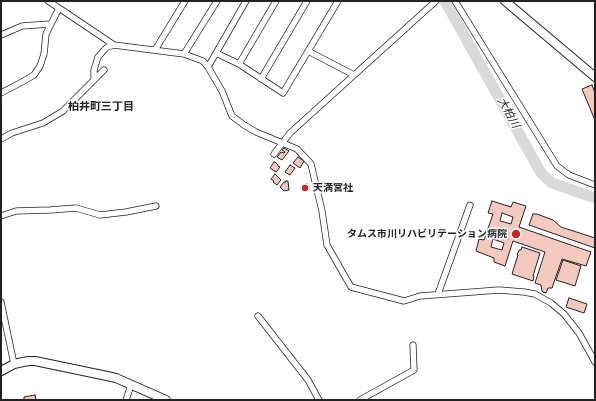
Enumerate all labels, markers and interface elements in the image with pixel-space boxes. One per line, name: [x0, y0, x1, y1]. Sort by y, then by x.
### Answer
water label: 大柏川: [494, 95, 522, 131]
district label: 柏井町三丁目: [68, 100, 134, 114]
place label: 天満宮社: [313, 182, 353, 194]
marker: 天満宮社: [300, 183, 310, 193]
place label: タムス市川リハビリテーション病院: [347, 228, 507, 240]
marker: タムス市川リハビリテーション病院: [510, 228, 522, 240]

